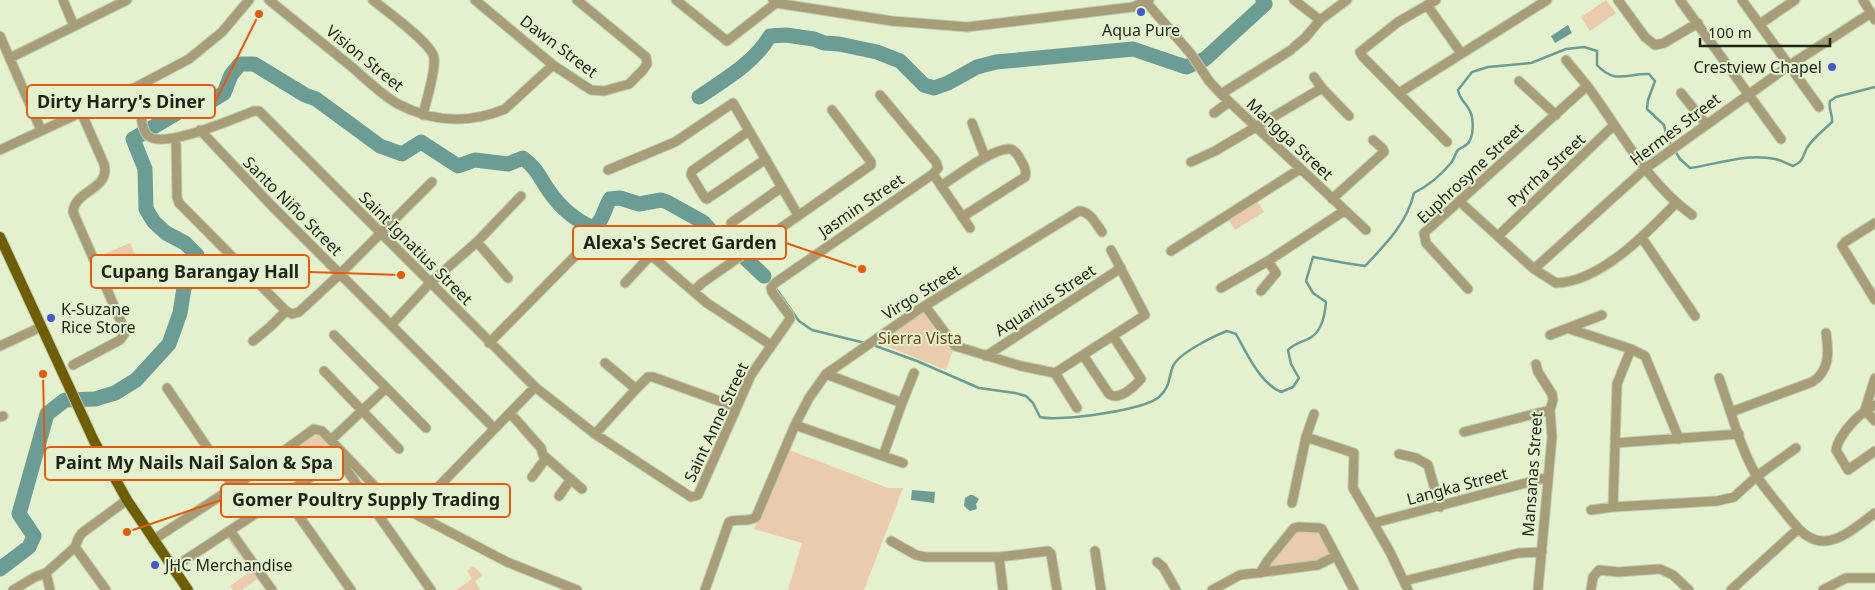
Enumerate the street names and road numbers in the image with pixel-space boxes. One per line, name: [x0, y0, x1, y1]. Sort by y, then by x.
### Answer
street label: Dawn Street: [516, 10, 603, 83]
street label: Vision Street: [322, 20, 409, 96]
street label: Hermes Street: [1625, 88, 1725, 170]
street label: Mangga Street: [1242, 93, 1338, 185]
street label: Euphrosyne Street: [1412, 118, 1528, 228]
street label: Pyrrha Street: [1502, 128, 1590, 212]
street label: Santo Niño Street: [239, 152, 348, 261]
street label: Jasmin Street: [812, 168, 908, 243]
street label: Saint Ignatius Street: [354, 186, 478, 310]
street label: Virgo Street: [878, 259, 965, 325]
street label: Aquarius Street: [990, 259, 1100, 341]
street label: Saint Anne Street: [679, 358, 753, 485]
street label: Mansanas Street: [1517, 410, 1547, 537]
street label: Langka Street: [1404, 462, 1510, 510]

